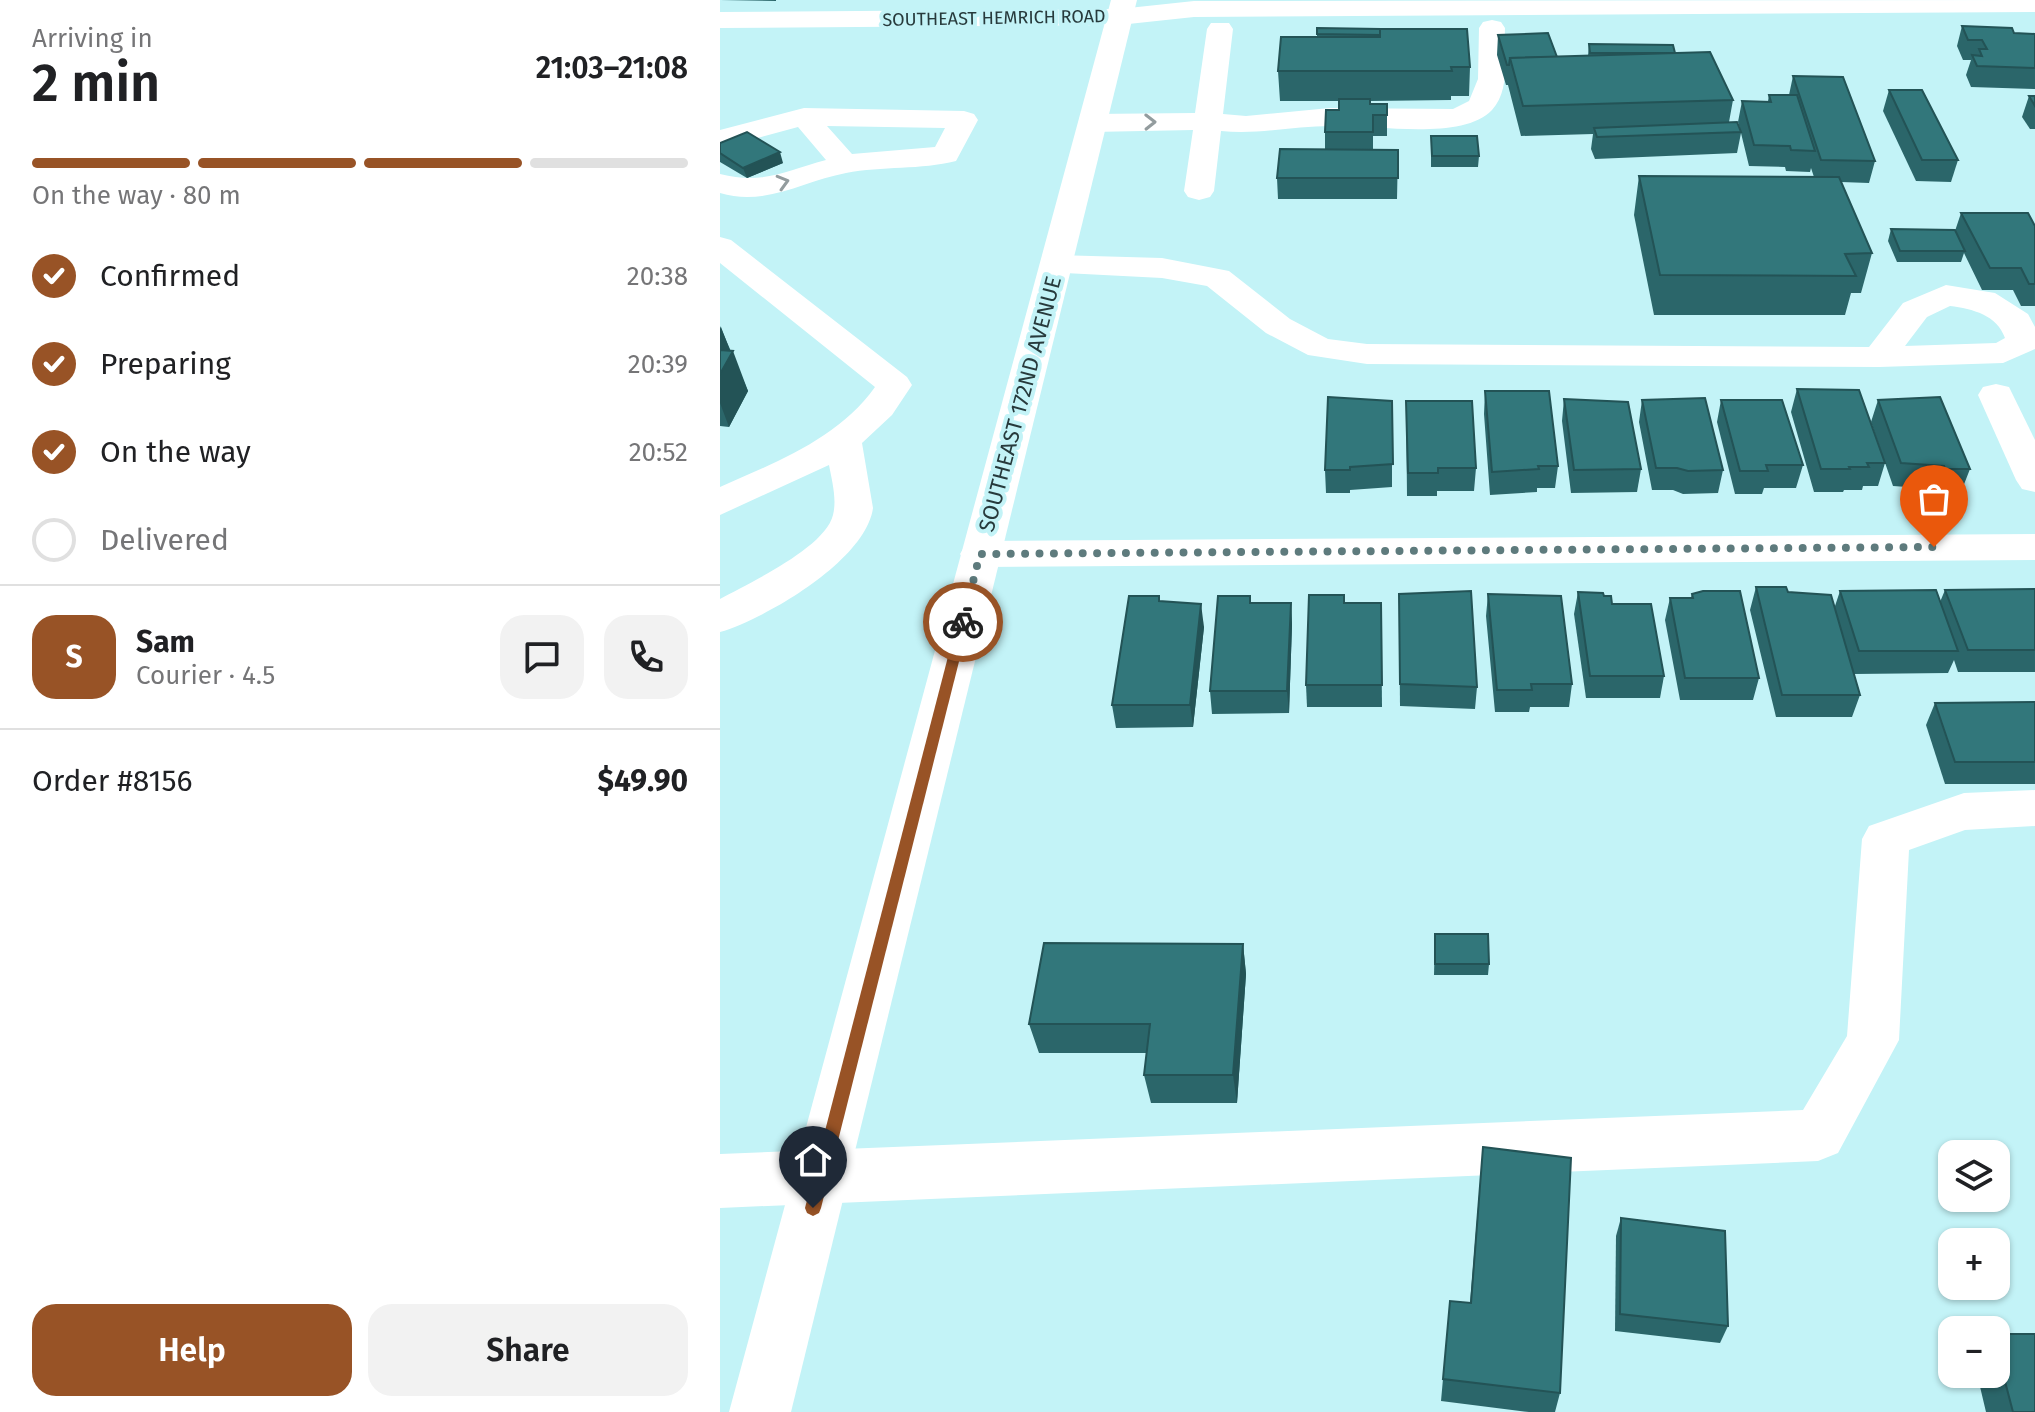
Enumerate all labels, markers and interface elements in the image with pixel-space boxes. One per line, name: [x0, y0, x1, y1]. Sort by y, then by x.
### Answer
street label: SOUTHEAST HEMRICH ROAD: [882, 5, 1106, 31]
text: Arriving in: [32, 23, 153, 54]
text: 21:03–21:08: [536, 50, 688, 86]
text: 2 min: [32, 52, 160, 115]
one-way arrow: [1144, 114, 1157, 131]
one-way arrow: [775, 175, 789, 191]
text: On the way · 80 m: [32, 180, 241, 211]
icon: check: [32, 254, 76, 298]
text: Confirmed: [100, 258, 240, 294]
text: 20:38: [627, 261, 688, 292]
street label: SOUTHEAST 172ND AVENUE: [973, 273, 1067, 535]
icon: check: [32, 342, 76, 386]
text: Preparing: [100, 346, 231, 382]
text: 20:39: [628, 349, 688, 380]
icon: check: [32, 430, 76, 474]
text: On the way: [100, 434, 251, 470]
text: 20:52: [629, 437, 688, 468]
pin: [1900, 465, 1968, 547]
icon: bag: [1912, 477, 1956, 521]
text: Delivered: [100, 522, 229, 558]
courier: [923, 582, 1003, 662]
icon: bike: [941, 600, 985, 644]
button: chat: [500, 615, 584, 699]
button: phone: [604, 615, 688, 699]
text: Sam: [136, 624, 195, 660]
text: S: [65, 639, 83, 675]
text: Courier · 4.5: [136, 660, 275, 691]
text: Order #8156: [32, 763, 192, 799]
text: $49.90: [597, 763, 688, 799]
pin: [779, 1126, 847, 1208]
icon: home: [791, 1138, 835, 1182]
map controls: [1938, 1140, 2010, 1388]
button: layers: [1938, 1140, 2010, 1212]
button: +: [1938, 1228, 2010, 1300]
button: Help: [32, 1304, 352, 1396]
button: Share: [368, 1304, 688, 1396]
button: −: [1938, 1316, 2010, 1388]

